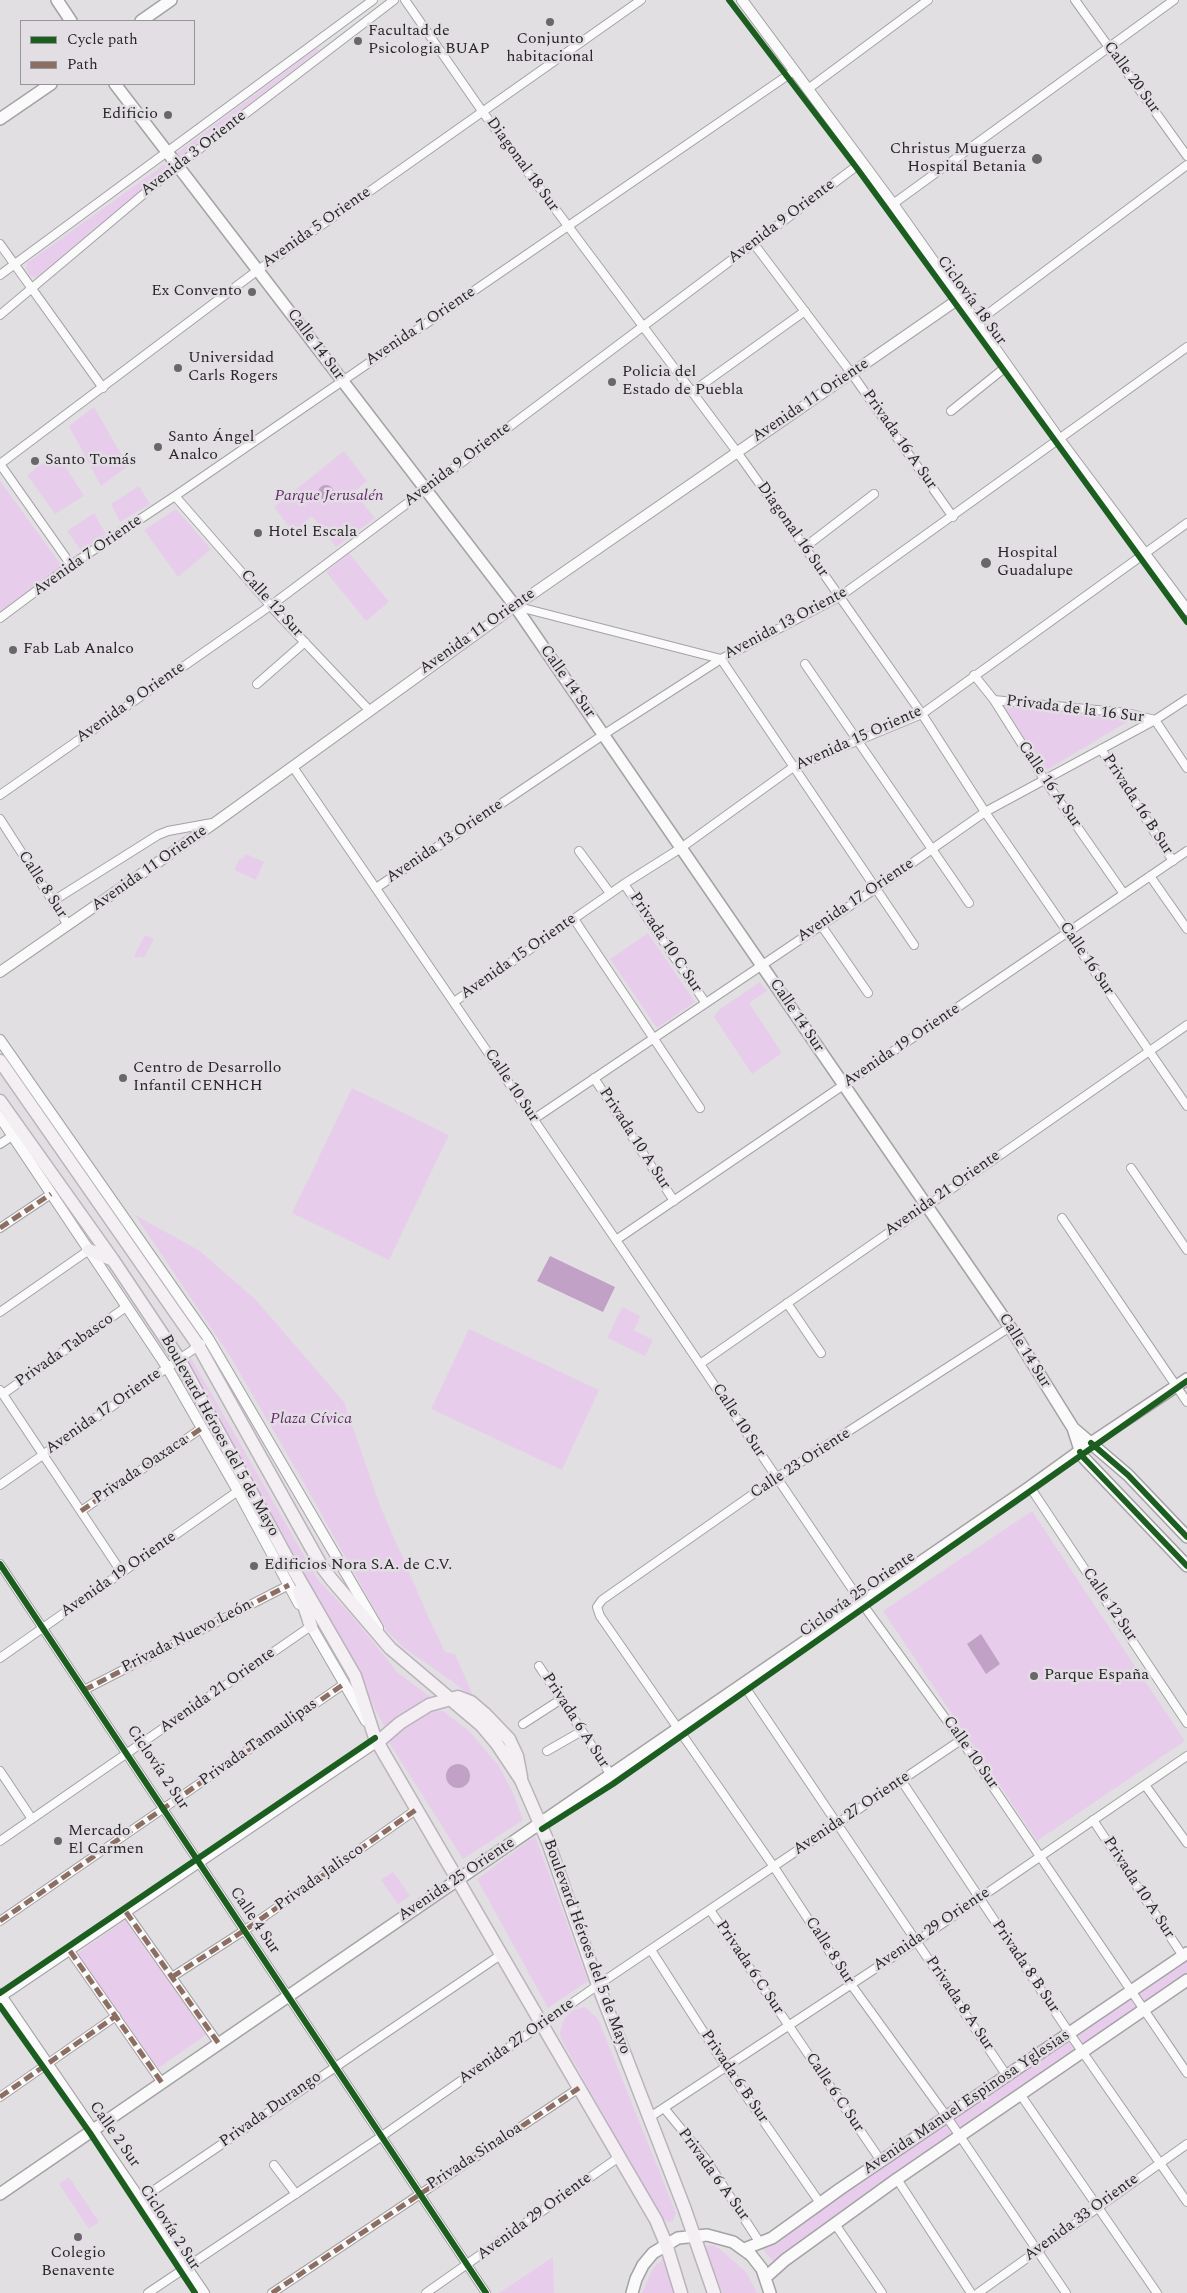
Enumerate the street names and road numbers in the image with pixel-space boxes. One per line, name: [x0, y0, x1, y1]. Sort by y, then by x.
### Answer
street label: Calle 20 Sur: [1098, 38, 1164, 118]
street label: Avenida 3 Oriente: [137, 107, 251, 201]
street label: Diagonal 18 Sur: [481, 114, 563, 216]
street label: Avenida 9 Oriente: [725, 176, 839, 268]
street label: Avenida 5 Oriente: [259, 183, 375, 273]
street label: Ciclovía 18 Sur: [932, 252, 1010, 350]
street label: Avenida 7 Oriente: [362, 283, 480, 371]
street label: Calle 14 Sur: [282, 306, 348, 384]
street label: Avenida 11 Oriente: [749, 355, 873, 447]
street label: Privada 16 A Sur: [857, 386, 941, 494]
street label: Avenida 9 Oriente: [401, 419, 515, 511]
street label: Diagonal 16 Sur: [752, 479, 832, 581]
street label: Avenida 7 Oriente: [30, 511, 146, 601]
street label: Calle 12 Sur: [236, 566, 306, 642]
street label: Avenida 13 Oriente: [721, 583, 851, 665]
street label: Avenida 11 Oriente: [417, 585, 539, 679]
street label: Calle 14 Sur: [535, 642, 599, 722]
street label: Avenida 9 Oriente: [73, 658, 189, 748]
street label: Privada de la 16 Sur: [1005, 692, 1145, 728]
street label: Avenida 15 Oriente: [793, 702, 925, 776]
street label: Calle 16 A Sur: [1013, 738, 1085, 832]
street label: Privada 16 B Sur: [1097, 751, 1177, 859]
street label: Avenida 13 Oriente: [383, 796, 507, 888]
street label: Avenida 11 Oriente: [89, 822, 211, 916]
street label: Calle 8 Sur: [13, 848, 71, 922]
street label: Avenida 17 Oriente: [794, 855, 918, 947]
street label: Privada 10 C Sur: [624, 889, 706, 997]
street label: Avenida 15 Oriente: [458, 910, 580, 1004]
street label: Calle 16 Sur: [1054, 919, 1118, 999]
street label: Calle 14 Sur: [764, 976, 828, 1056]
street label: Avenida 19 Oriente: [840, 1000, 964, 1092]
street label: Calle 10 Sur: [479, 1046, 543, 1126]
street label: Privada 10 A Sur: [594, 1084, 674, 1194]
street label: Avenida 21 Oriente: [882, 1147, 1004, 1241]
street label: Privada Tabasco: [12, 1310, 118, 1392]
street label: Calle 14 Sur: [994, 1310, 1054, 1392]
street label: Boulevard Héroes del 5 de Mayo: [155, 1332, 283, 1540]
street label: Avenida 17 Oriente: [43, 1365, 165, 1459]
street label: Calle 10 Sur: [707, 1380, 769, 1462]
street label: Calle 23 Oriente: [747, 1425, 855, 1503]
street label: Privada Oaxaca: [90, 1431, 192, 1509]
street label: Avenida 19 Oriente: [58, 1528, 180, 1622]
street label: Ciclovía 25 Oriente: [796, 1548, 920, 1642]
street label: Calle 12 Sur: [1077, 1565, 1141, 1645]
street label: Privada Nuevo León: [119, 1596, 255, 1678]
street label: Avenida 21 Oriente: [157, 1644, 279, 1738]
street label: Privada 6 A Sur: [537, 1670, 613, 1772]
street label: Privada Tamaulipas: [196, 1695, 322, 1791]
street label: Calle 10 Sur: [938, 1713, 1002, 1793]
street label: Ciclovía 2 Sur: [122, 1722, 192, 1814]
street label: Avenida 27 Oriente: [790, 1768, 914, 1860]
street label: Privada 10 A Sur: [1098, 1833, 1178, 1943]
street label: Avenida 25 Oriente: [395, 1834, 519, 1926]
street label: Boulevard Héroes del 5 de Mayo: [538, 1837, 634, 2057]
street label: Privada Jalisco: [272, 1840, 368, 1916]
street label: Calle 4 Sur: [225, 1884, 283, 1958]
street label: Avenida 29 Oriente: [870, 1884, 994, 1976]
street label: Calle 8 Sur: [800, 1914, 858, 1988]
street label: Privada 6 C Sur: [711, 1917, 787, 2019]
street label: Privada 8 B Sur: [987, 1917, 1063, 2017]
street label: Privada 8 A Sur: [920, 1953, 998, 2055]
street label: Avenida 27 Oriente: [456, 1995, 578, 2089]
street label: Avenida Manuel Espinosa Yglesias: [860, 2026, 1074, 2180]
street label: Privada 6 B Sur: [696, 2027, 772, 2127]
street label: Calle 6 C Sur: [800, 2050, 868, 2136]
street label: Privada Durango: [216, 2068, 326, 2152]
street label: Calle 2 Sur: [84, 2098, 144, 2172]
street label: Privada Sinaloa: [424, 2119, 526, 2195]
street label: Privada 6 A Sur: [673, 2125, 753, 2225]
street label: Avenida 29 Oriente: [474, 2169, 596, 2265]
street label: Avenida 33 Oriente: [1021, 2170, 1143, 2266]
street label: Ciclovía 2 Sur: [134, 2182, 204, 2274]

